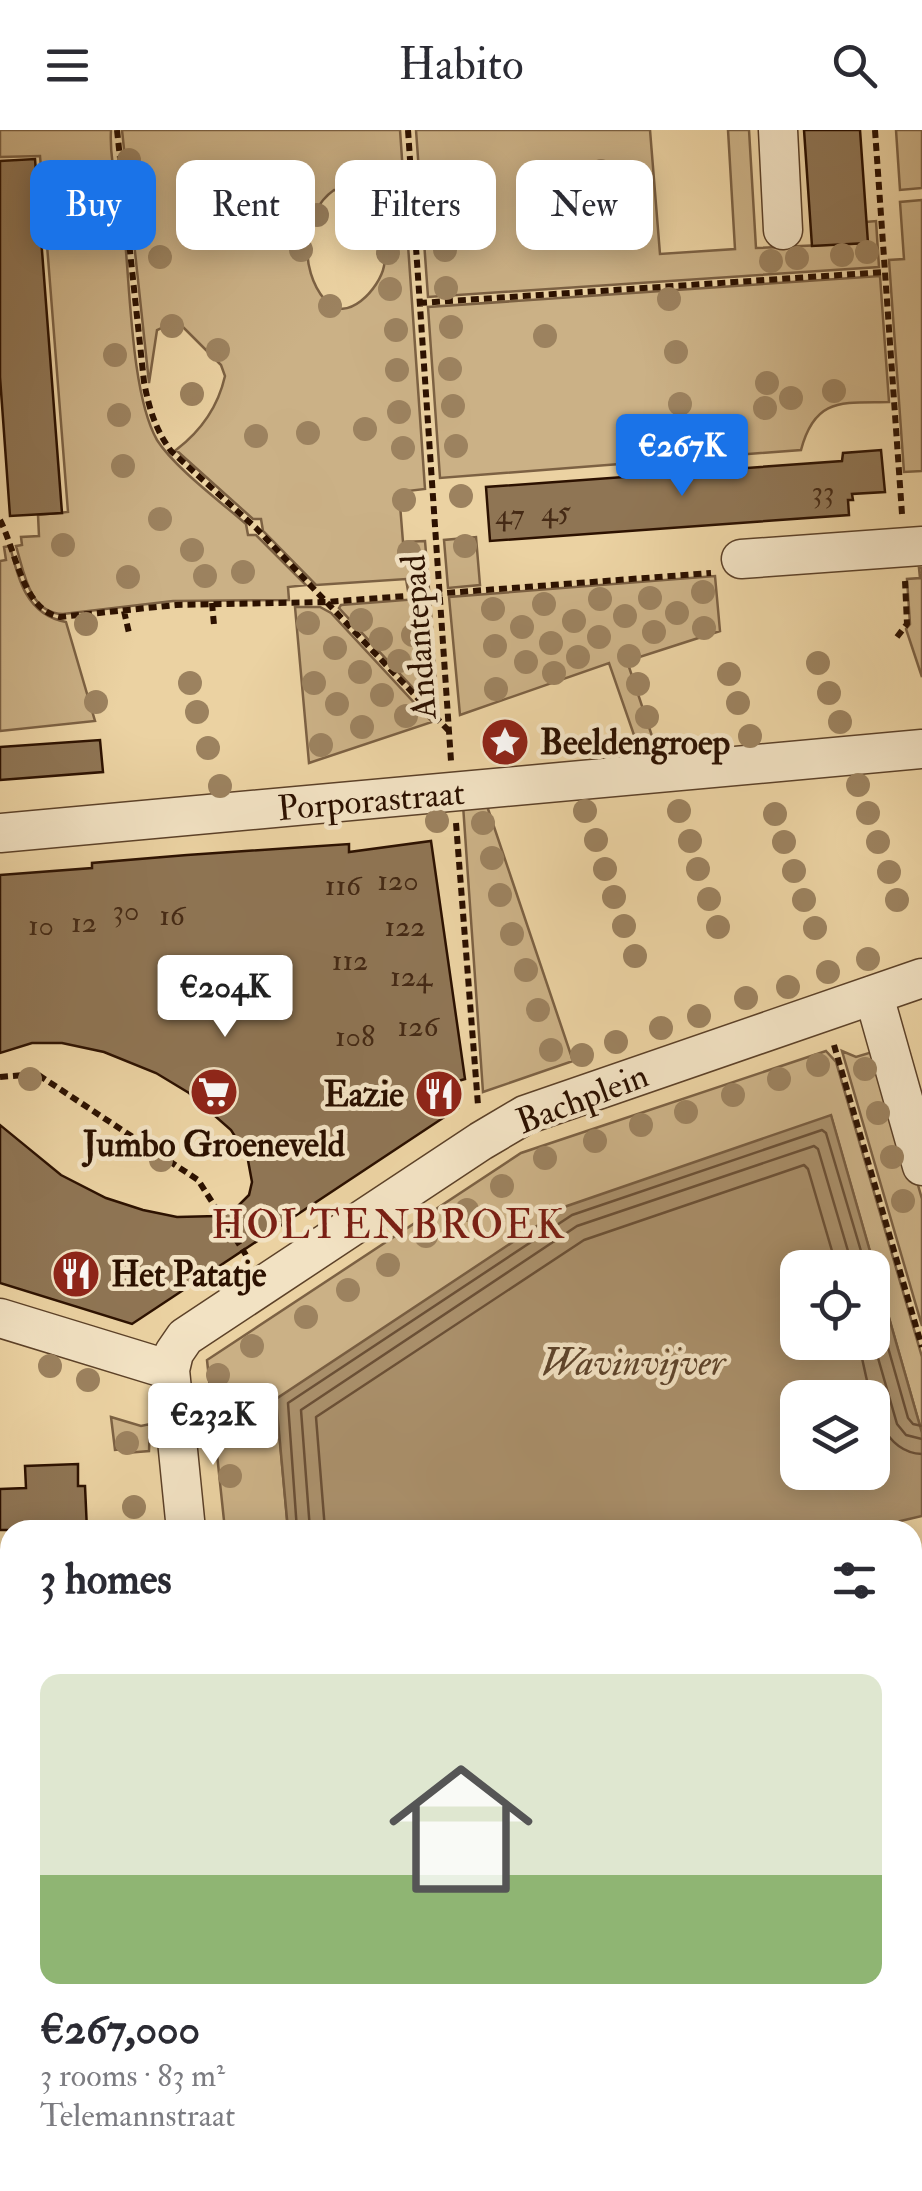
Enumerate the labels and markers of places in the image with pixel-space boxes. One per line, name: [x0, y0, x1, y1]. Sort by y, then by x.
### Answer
pin: €267K: [612, 414, 752, 499]
place icon: Beeldengroep: [479, 716, 531, 768]
place label: Beeldengroep: [540, 721, 731, 765]
pin: €204K: [155, 955, 295, 1040]
supermarket icon: Jumbo Groeneveld: [188, 1066, 240, 1118]
restaurant icon: Eazie: [413, 1068, 465, 1120]
place label: Eazie: [324, 1073, 404, 1117]
place label: Jumbo Groeneveld: [81, 1123, 346, 1168]
restaurant icon: Het Patatje: [50, 1248, 102, 1300]
place label: Het Patatje: [111, 1253, 267, 1297]
pin: €232K: [143, 1383, 283, 1468]

